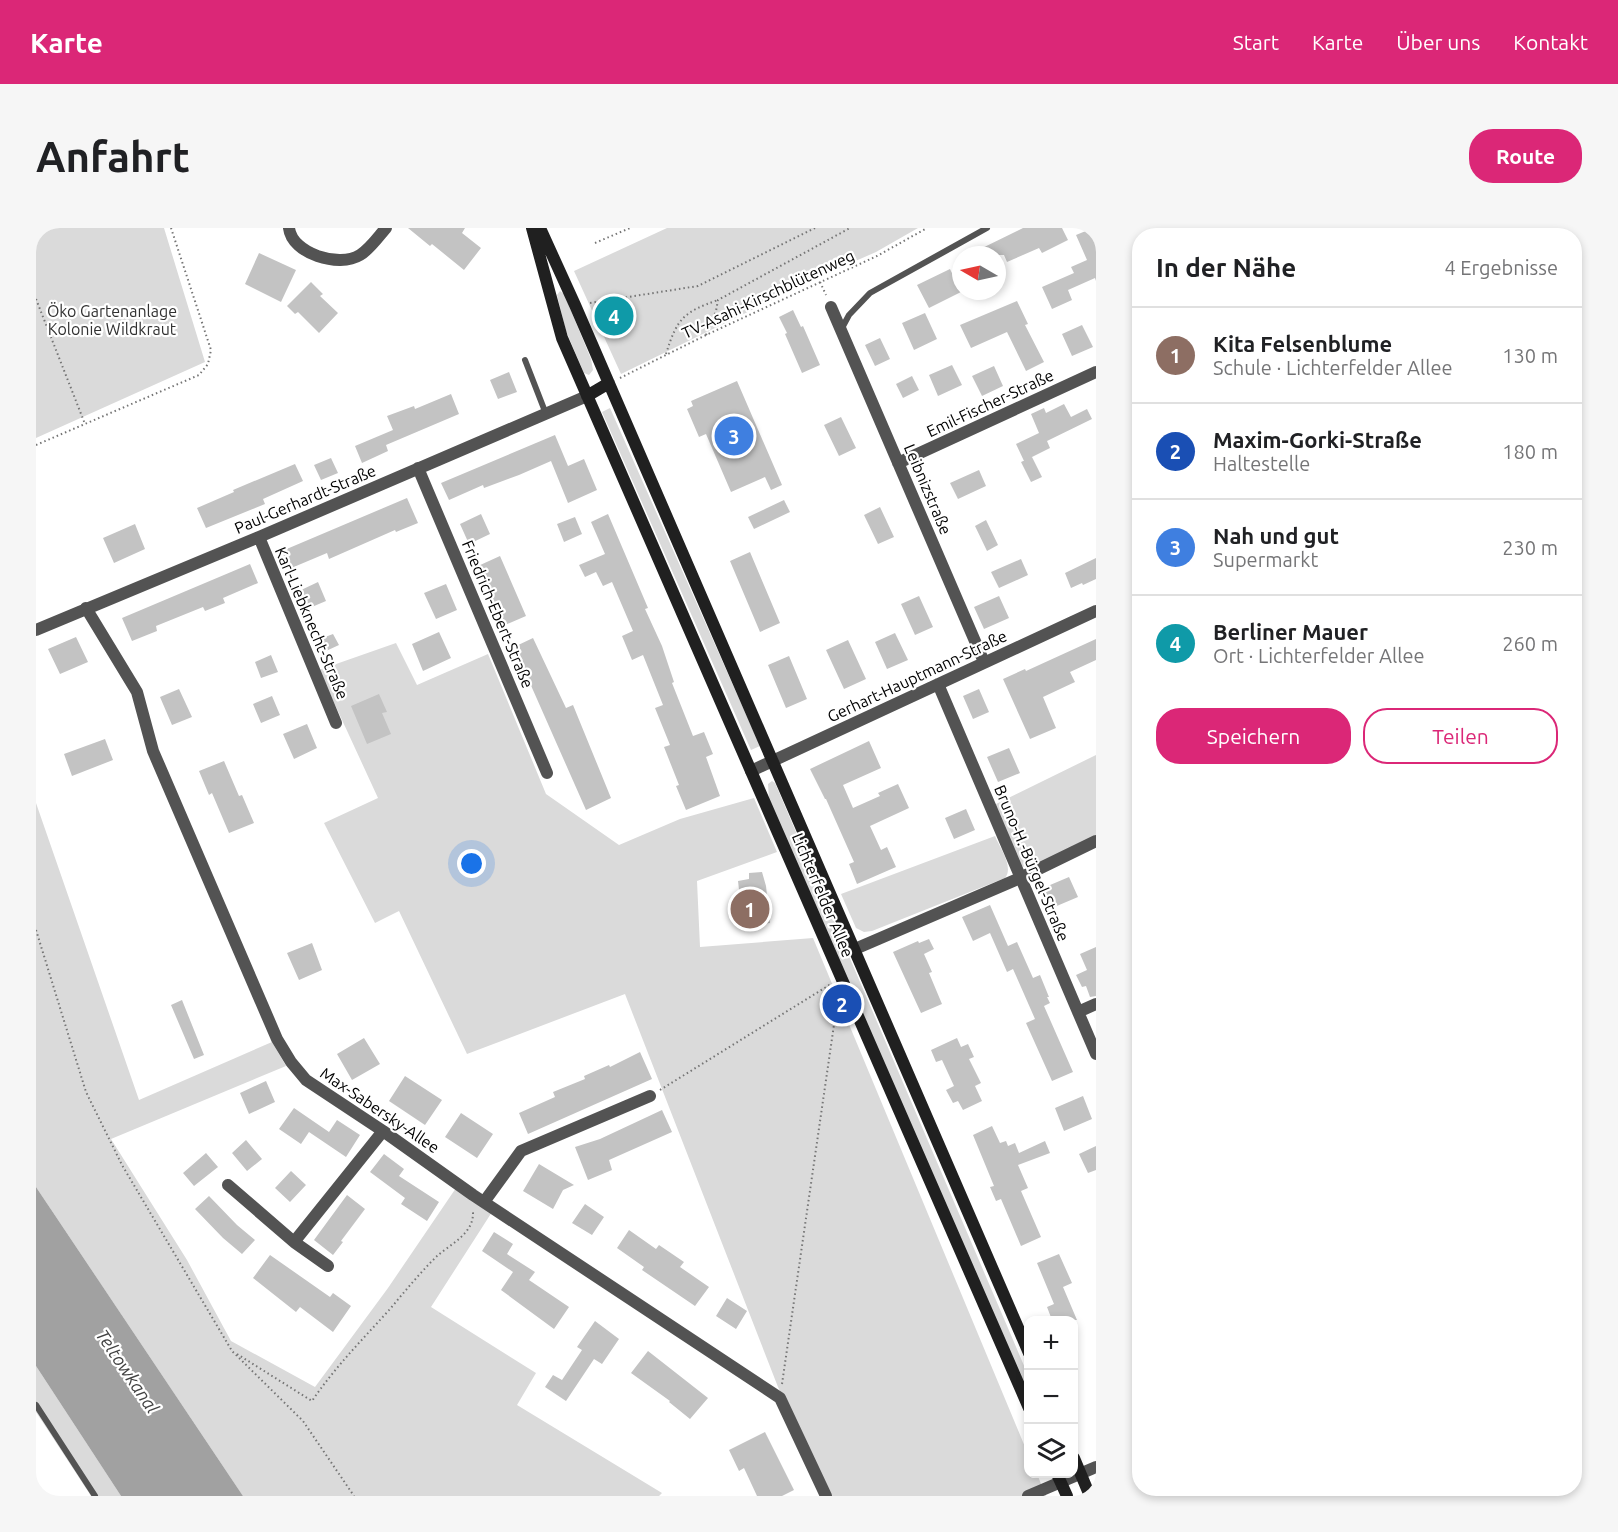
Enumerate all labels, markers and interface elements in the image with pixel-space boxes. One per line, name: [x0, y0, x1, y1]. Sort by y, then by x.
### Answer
text: Karte: [30, 27, 103, 58]
text: Start: [1233, 30, 1279, 54]
text: Karte: [1312, 30, 1363, 54]
text: Über uns: [1396, 30, 1480, 54]
text: Kontakt: [1513, 30, 1588, 54]
button: Route: [1469, 129, 1582, 183]
text: Anfahrt: [36, 133, 190, 180]
street label: TV-Asahi-Kirschblütenweg: [679, 246, 857, 342]
north arrow: [952, 246, 1006, 300]
text: In der Nähe: [1156, 253, 1296, 282]
text: 4 Ergebnisse: [1444, 256, 1558, 279]
pin: 4: [594, 294, 634, 338]
park label: Öko Gartenanlage Kolonie Wildkraut: [47, 302, 177, 338]
text: Kita Felsenblume: [1213, 331, 1392, 356]
text: 1: [1170, 344, 1181, 367]
text: 130 m: [1502, 344, 1558, 367]
text: Schule · Lichterfelder Allee: [1213, 356, 1453, 379]
street label: Emil-Fischer-Straße: [924, 366, 1056, 440]
pin: 3: [714, 414, 754, 458]
text: Maxim-Gorki-Straße: [1213, 427, 1422, 452]
text: 2: [1170, 440, 1181, 463]
text: 180 m: [1502, 440, 1558, 463]
street label: Leibnizstraße: [901, 441, 955, 537]
text: Haltestelle: [1213, 452, 1310, 475]
street label: Paul-Gerhardt-Straße: [232, 461, 378, 537]
text: Nah und gut: [1213, 523, 1339, 548]
text: 3: [1170, 536, 1181, 559]
text: 230 m: [1502, 536, 1558, 559]
street label: Friedrich-Ebert-Straße: [459, 537, 537, 691]
street label: Karl-Liebknecht-Straße: [272, 544, 352, 702]
text: Supermarkt: [1213, 548, 1318, 571]
text: Berliner Mauer: [1213, 619, 1368, 644]
street label: Gerhart-Hauptmann-Straße: [824, 626, 1010, 726]
text: 4: [1170, 632, 1181, 655]
text: 260 m: [1502, 632, 1558, 655]
text: Ort · Lichterfelder Allee: [1213, 644, 1425, 667]
button: Speichern: [1156, 708, 1351, 764]
button: Teilen: [1363, 708, 1558, 764]
street label: Bruno-H.-Bürgel-Straße: [991, 782, 1073, 944]
street label: Lichterfelder Allee: [789, 830, 857, 960]
your location: [457, 849, 486, 878]
pin: 1: [730, 886, 770, 932]
pin: 2: [822, 982, 862, 1026]
street label: Max-Sabersky-Allee: [317, 1064, 443, 1156]
map controls: [1024, 1316, 1078, 1478]
button: +: [1024, 1316, 1078, 1370]
water label: Teltowkanal: [93, 1325, 163, 1417]
button: −: [1024, 1370, 1078, 1424]
button: layers: [1024, 1424, 1078, 1478]

